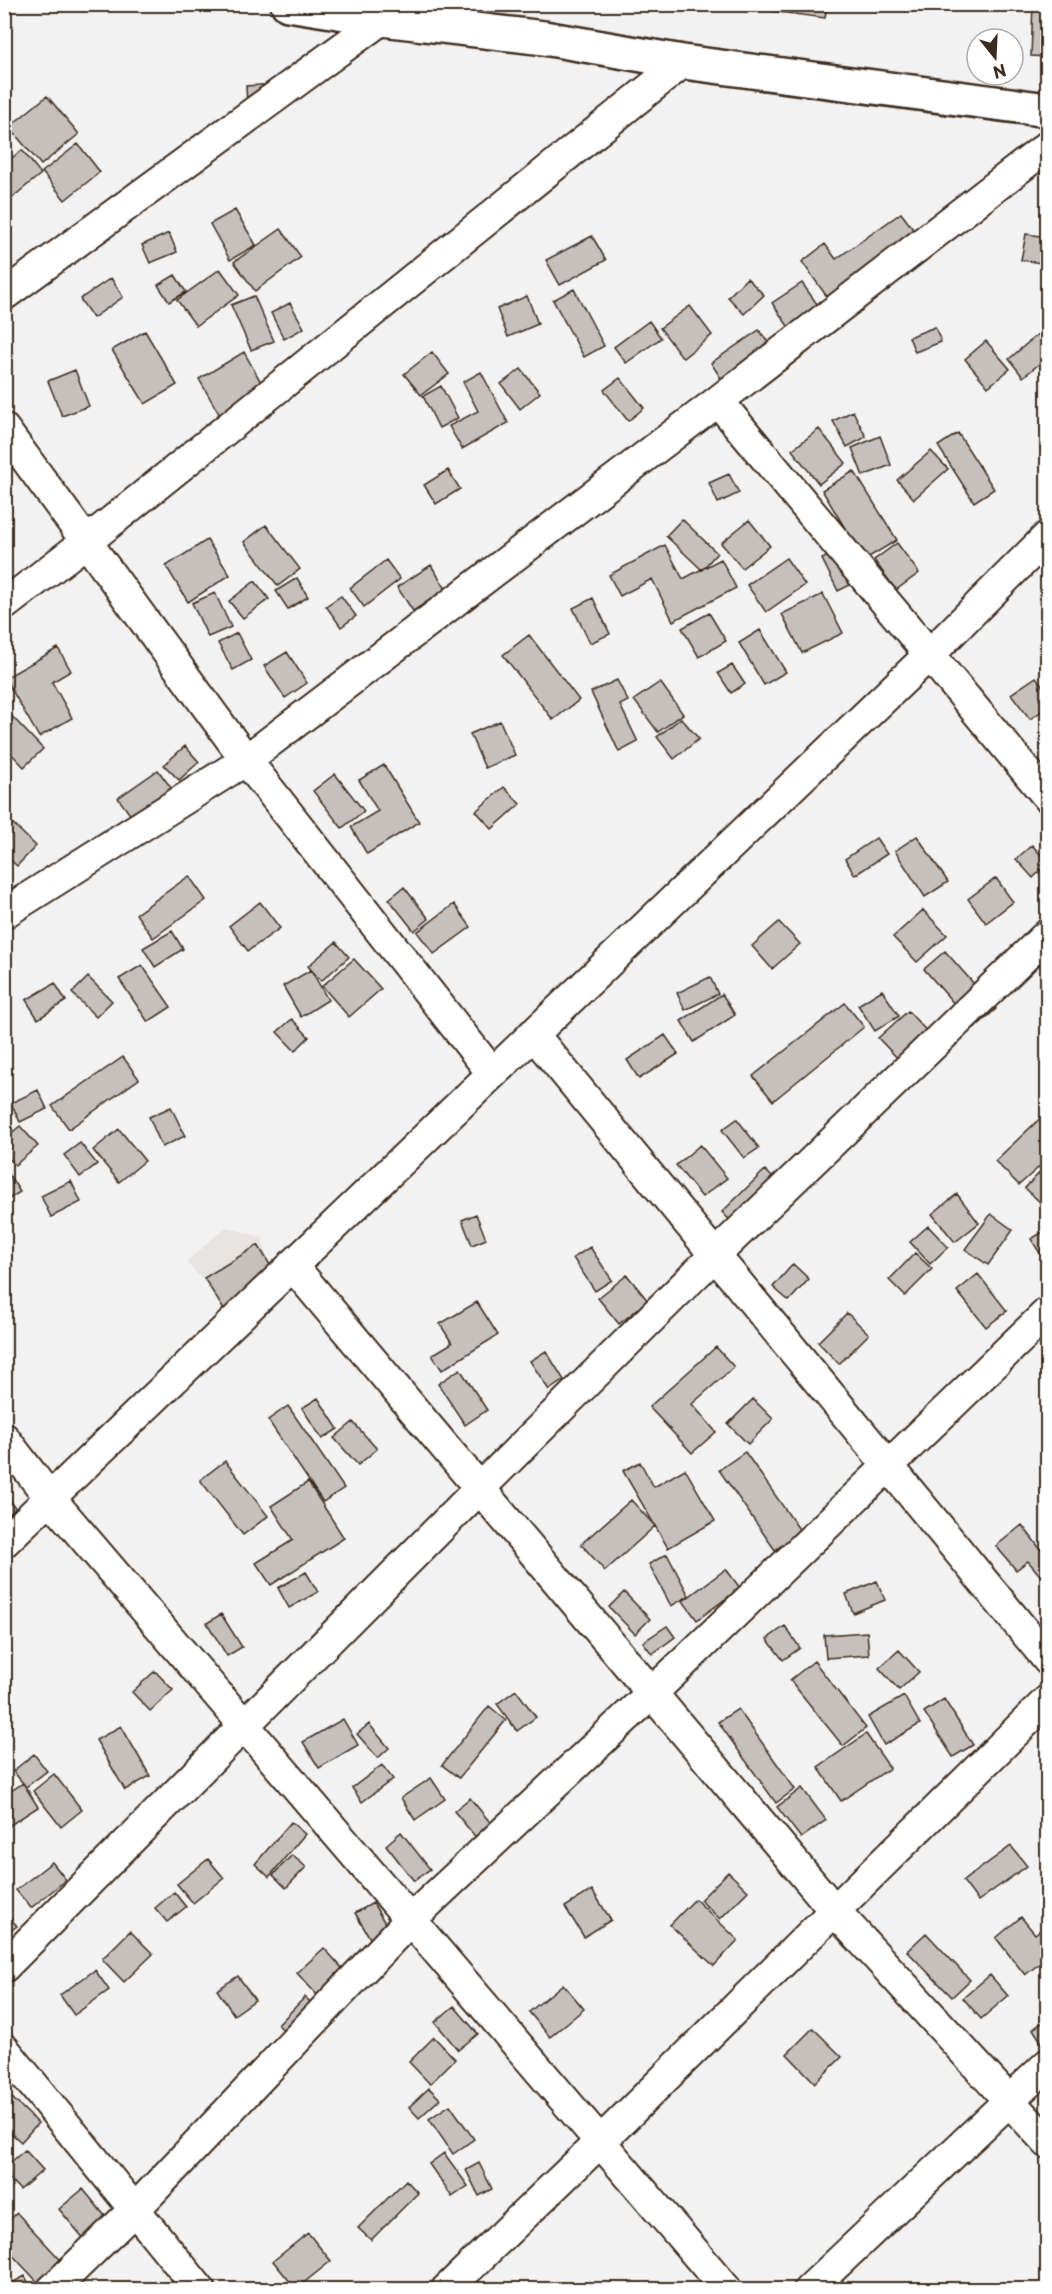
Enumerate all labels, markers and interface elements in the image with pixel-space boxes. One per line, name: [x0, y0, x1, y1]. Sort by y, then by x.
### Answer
north arrow: [965, 27, 1025, 87]
text: N: [990, 59, 1010, 86]

